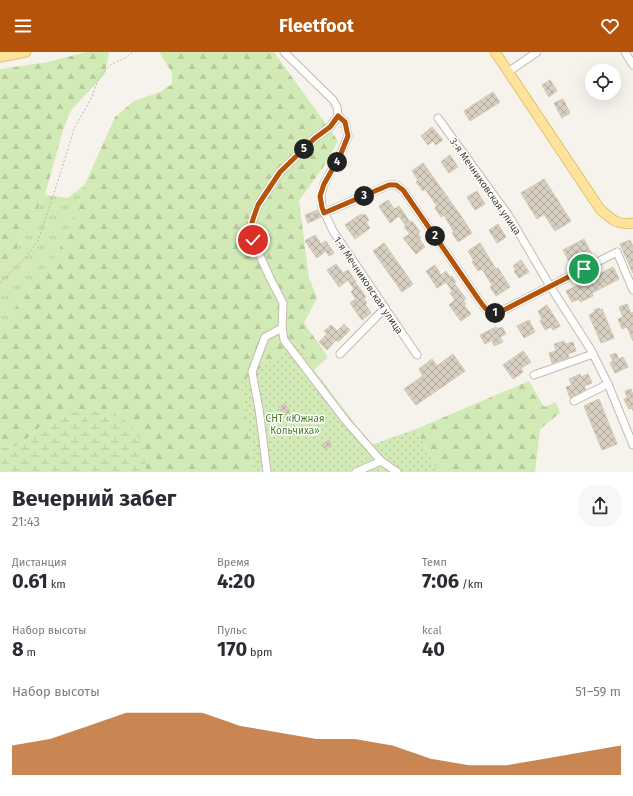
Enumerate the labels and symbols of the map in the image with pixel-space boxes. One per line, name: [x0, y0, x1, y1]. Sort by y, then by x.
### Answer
street label: 3-я Мечниковская улица: [447, 136, 523, 237]
pin: 5: [294, 139, 314, 159]
pin: 4: [327, 152, 347, 172]
pin: 3: [354, 186, 374, 206]
pin: [236, 223, 270, 257]
pin: 2: [425, 226, 445, 246]
street label: 1-я Мечниковская улица: [331, 235, 405, 337]
pin: [567, 252, 601, 286]
pin: 1: [485, 303, 505, 323]
park label: СНТ «Южная Кольчиха»: [266, 413, 324, 437]

